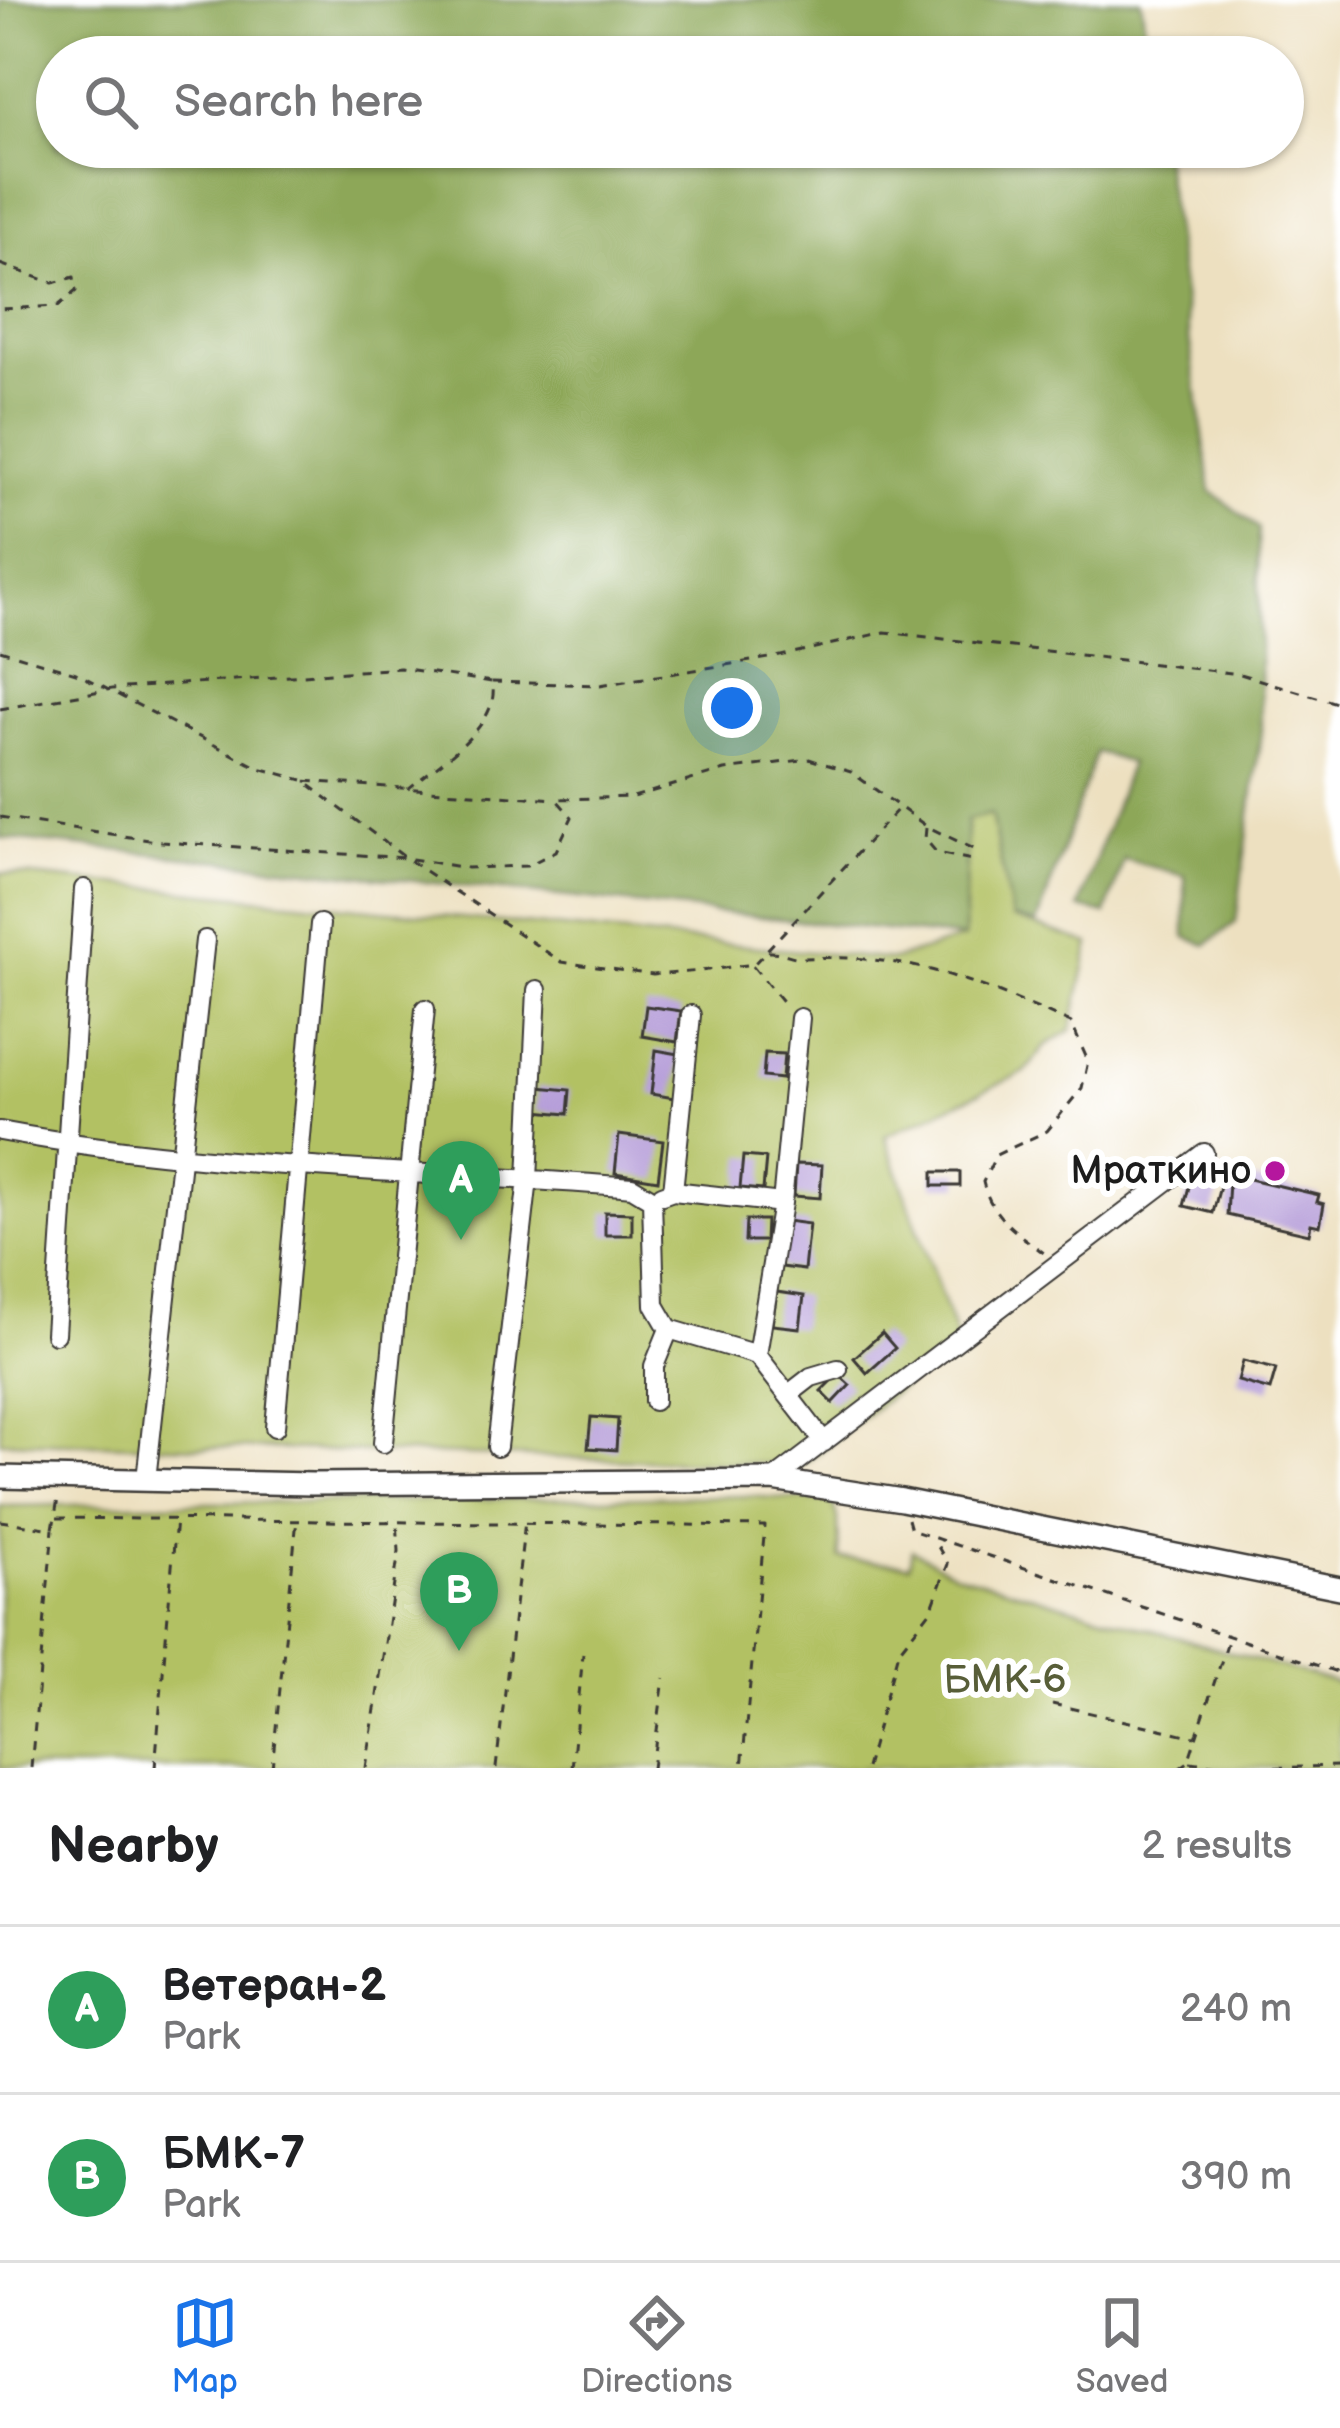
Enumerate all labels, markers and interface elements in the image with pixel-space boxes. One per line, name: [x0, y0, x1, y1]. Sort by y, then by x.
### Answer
search box: [36, 36, 1304, 168]
icon: search: [78, 69, 144, 135]
text: Search here: [174, 75, 423, 130]
your location: [702, 678, 762, 738]
pin: A: [422, 1141, 500, 1240]
place label: Мраткино: [1070, 1148, 1251, 1195]
marker: Мраткино: [1262, 1158, 1288, 1184]
pin: B: [420, 1552, 498, 1651]
park label: БМК-6: [944, 1657, 1066, 1704]
text: Nearby: [48, 1816, 219, 1877]
text: 2 results: [1141, 1823, 1292, 1870]
text: Ветеран-2: [162, 1959, 386, 2014]
text: A: [75, 1986, 99, 2033]
text: 240 m: [1180, 1986, 1292, 2033]
text: Park: [162, 2014, 240, 2061]
text: БМК-7: [162, 2127, 305, 2182]
text: B: [73, 2154, 101, 2201]
text: 390 m: [1180, 2154, 1292, 2201]
text: Park: [162, 2182, 240, 2229]
tab: Map: [172, 2290, 238, 2402]
tab: Directions: [581, 2290, 733, 2402]
tab: Saved: [1076, 2290, 1168, 2402]

